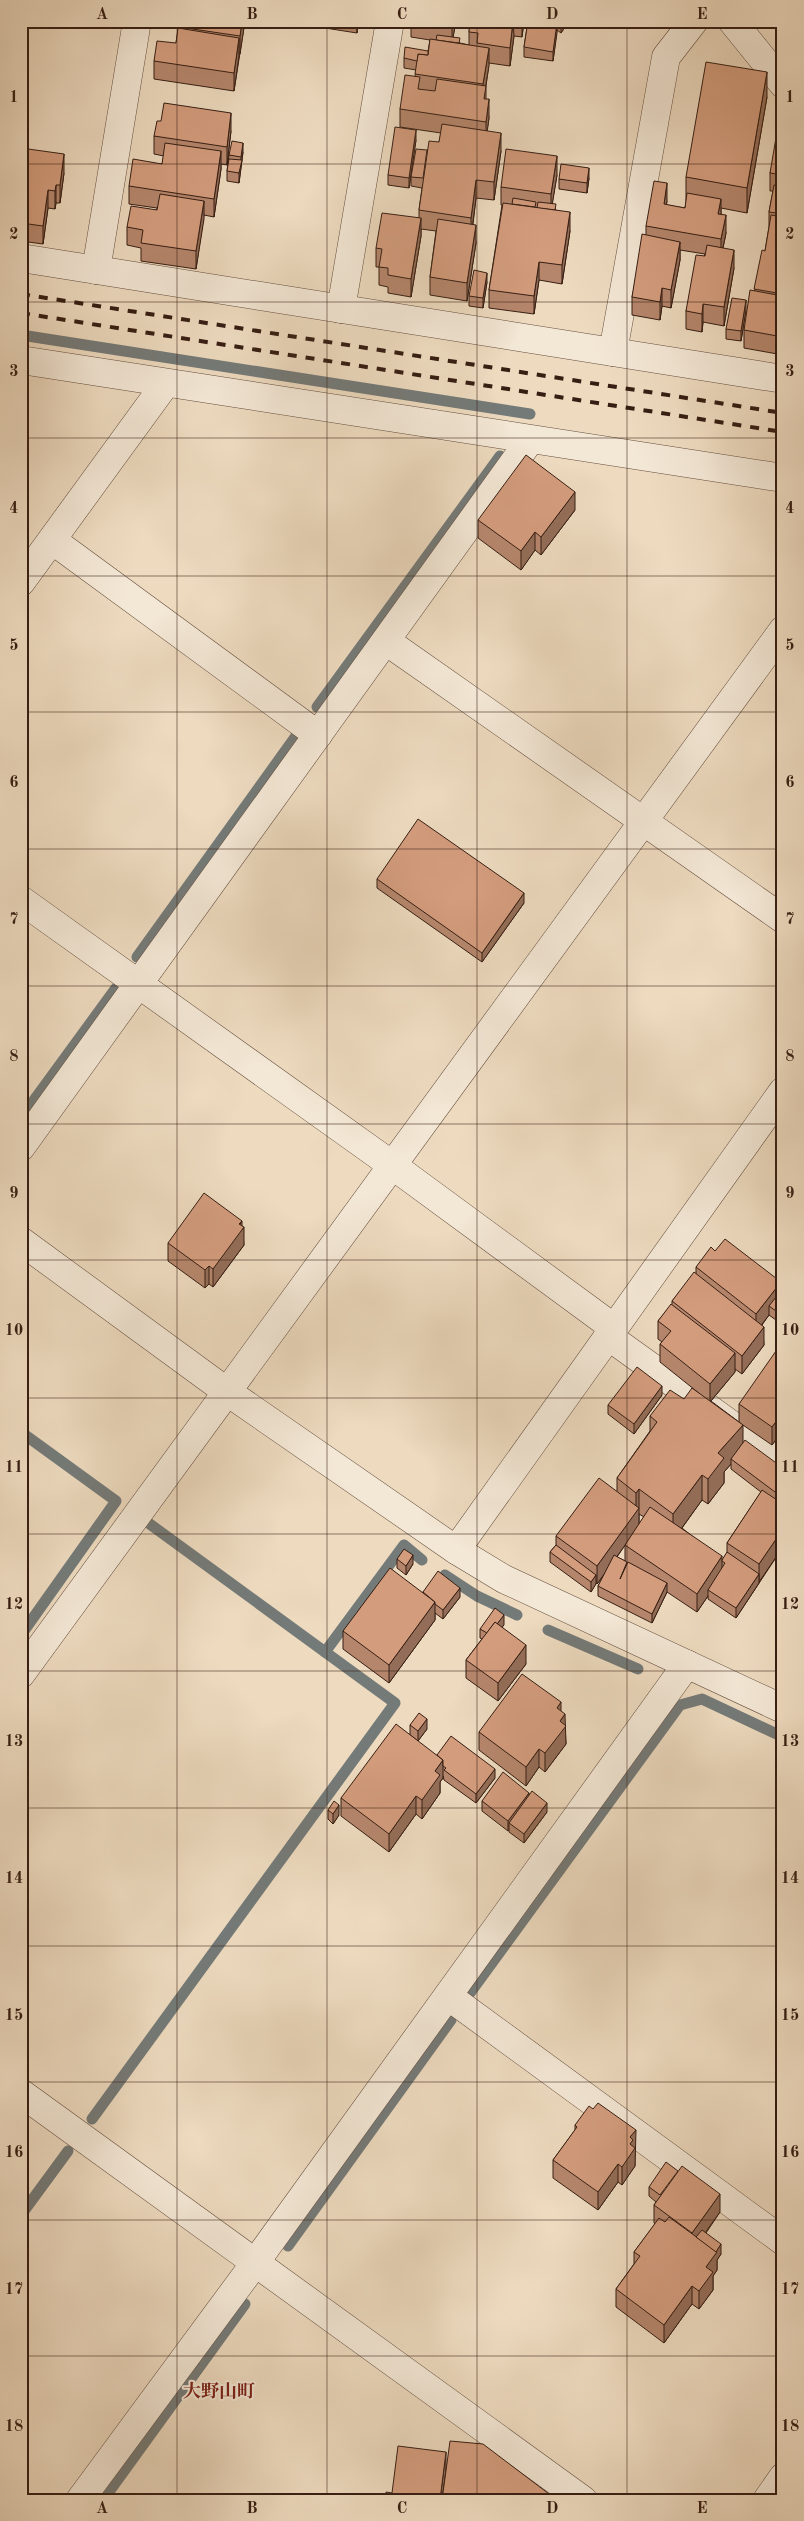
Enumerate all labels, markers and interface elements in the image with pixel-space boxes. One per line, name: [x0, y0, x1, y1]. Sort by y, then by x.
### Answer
text: A: [96, 7, 108, 23]
text: B: [246, 7, 258, 23]
text: C: [397, 7, 407, 23]
text: D: [546, 7, 558, 23]
text: E: [696, 7, 708, 23]
text: 1: [9, 90, 19, 106]
text: 1: [785, 90, 795, 106]
text: 2: [9, 227, 19, 243]
text: 2: [785, 227, 795, 243]
text: 3: [9, 364, 19, 380]
text: 3: [785, 364, 795, 380]
text: 4: [9, 501, 19, 517]
text: 4: [785, 501, 795, 517]
text: 5: [9, 638, 19, 654]
text: 5: [785, 638, 795, 654]
text: 6: [9, 775, 19, 791]
text: 6: [785, 775, 795, 791]
text: 7: [9, 912, 19, 928]
text: 7: [785, 912, 795, 928]
text: 8: [9, 1049, 19, 1065]
text: 8: [785, 1049, 795, 1065]
text: 9: [9, 1186, 19, 1202]
text: 9: [785, 1186, 795, 1202]
text: 10: [5, 1323, 23, 1339]
text: 10: [781, 1323, 799, 1339]
text: 11: [5, 1460, 23, 1476]
text: 11: [781, 1460, 799, 1476]
text: 12: [5, 1597, 23, 1613]
text: 12: [781, 1597, 799, 1613]
text: 13: [5, 1734, 23, 1750]
text: 13: [781, 1734, 799, 1750]
text: 14: [5, 1871, 23, 1887]
text: 14: [781, 1871, 799, 1887]
text: 15: [5, 2008, 23, 2024]
text: 15: [781, 2008, 799, 2024]
text: 16: [5, 2145, 23, 2161]
text: 16: [781, 2145, 799, 2161]
text: 17: [5, 2282, 23, 2298]
text: 17: [781, 2282, 799, 2298]
district label: 大野山町: [183, 2381, 255, 2401]
text: 18: [5, 2419, 23, 2435]
text: 18: [781, 2419, 799, 2435]
text: A: [96, 2501, 108, 2517]
text: B: [246, 2501, 258, 2517]
text: C: [397, 2501, 407, 2517]
text: D: [546, 2501, 558, 2517]
text: E: [696, 2501, 708, 2517]

